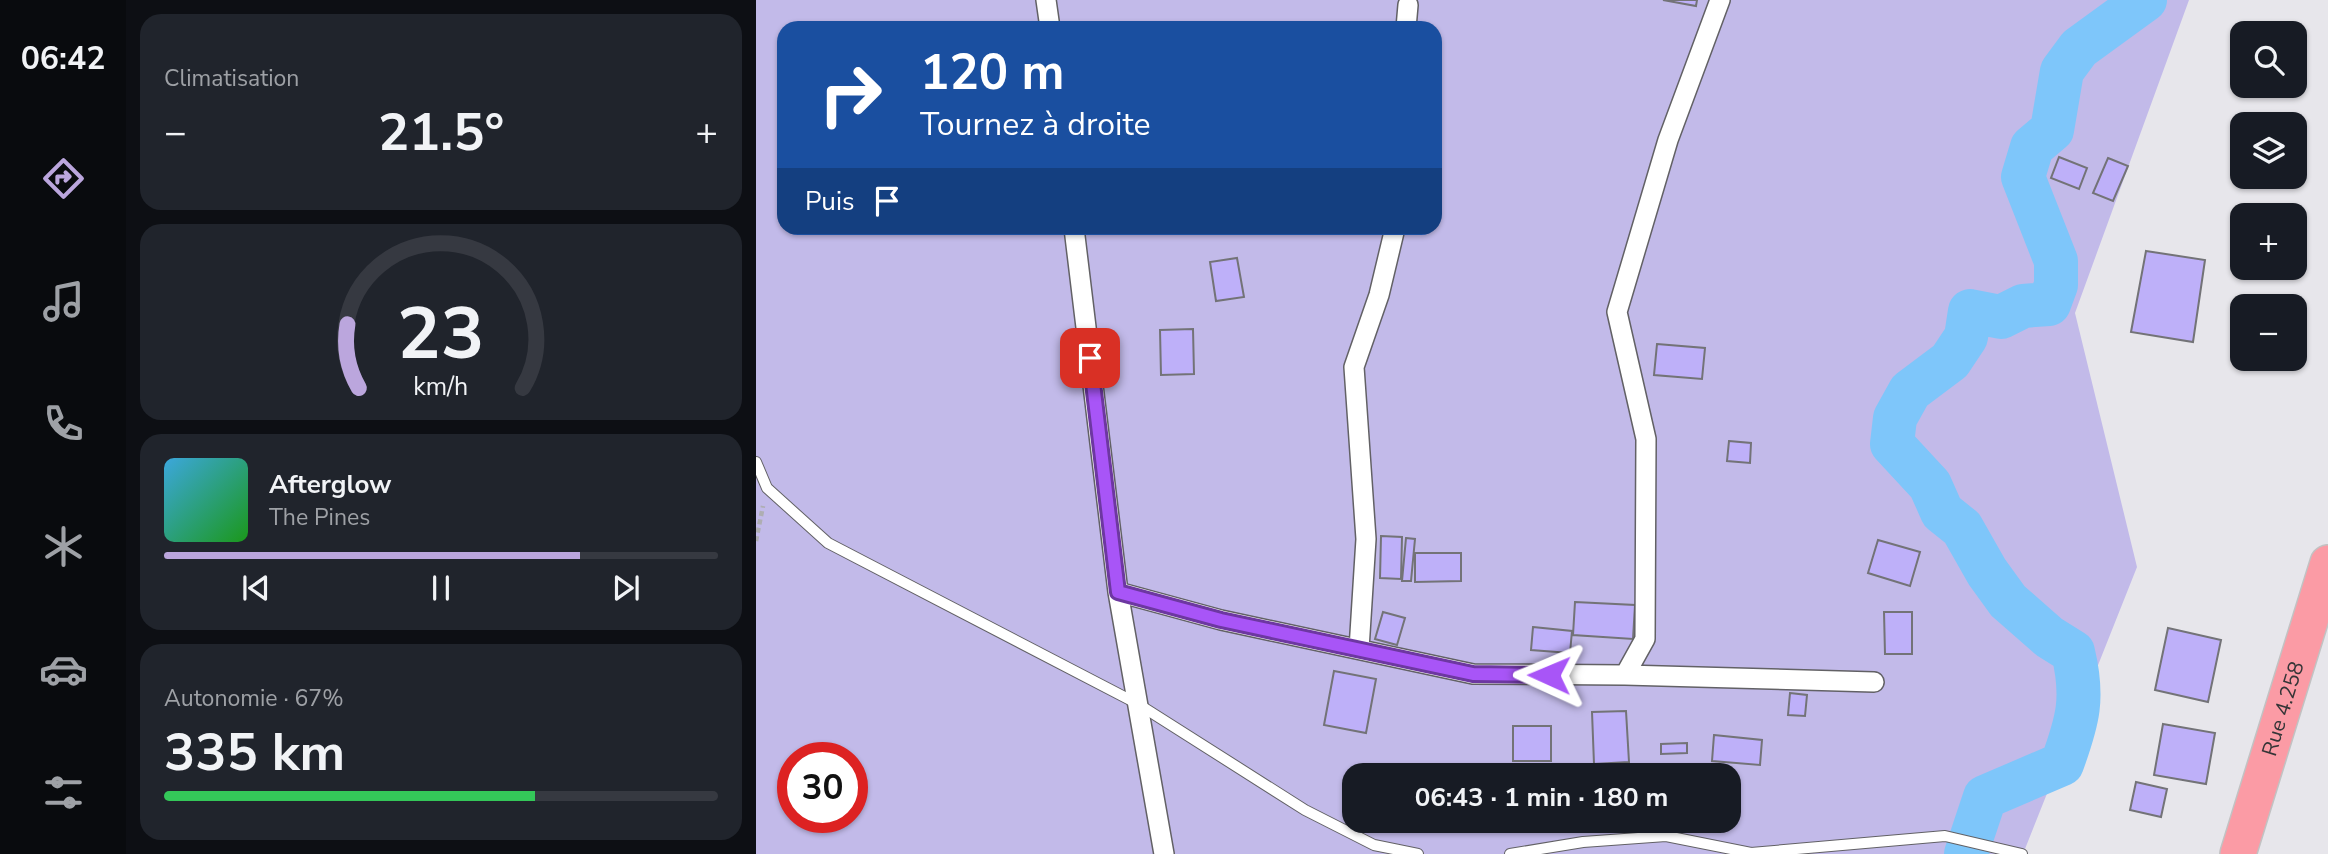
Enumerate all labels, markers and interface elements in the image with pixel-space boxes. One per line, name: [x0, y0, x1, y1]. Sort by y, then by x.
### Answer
map controls: [2230, 21, 2307, 371]
button: search: [2230, 21, 2307, 98]
text: 06:42: [21, 37, 105, 80]
text: 120 m: [920, 39, 1064, 106]
icon: right: [805, 49, 896, 140]
text: Climatisation: [164, 63, 299, 94]
text: 21.5°: [378, 97, 504, 168]
text: Tournez à droite: [920, 103, 1151, 146]
text: −: [164, 107, 187, 158]
text: +: [695, 107, 718, 158]
button: layers: [2230, 112, 2307, 189]
icon: directions: [39, 154, 88, 203]
icon: arrive: [868, 182, 906, 220]
text: Puis: [805, 184, 854, 219]
button: +: [2230, 203, 2307, 280]
icon: music: [39, 277, 88, 326]
text: 23: [397, 284, 485, 384]
button: −: [2230, 294, 2307, 371]
pin: [1060, 328, 1120, 388]
icon: arrive: [1071, 339, 1109, 377]
text: km/h: [413, 370, 469, 404]
icon: phone: [39, 399, 88, 448]
text: Afterglow: [269, 467, 392, 502]
text: The Pines: [269, 502, 370, 533]
icon: climate: [39, 522, 88, 571]
icon: previous: [237, 569, 275, 607]
icon: pause: [422, 569, 460, 607]
icon: next: [607, 569, 645, 607]
position arrow: [1512, 638, 1586, 712]
icon: car: [39, 645, 88, 694]
street label: Rue 4.258: [2255, 658, 2311, 760]
text: Autonomie · 67%: [164, 683, 344, 714]
text: 335 km: [164, 717, 345, 788]
speed limit sign: 30: [777, 742, 868, 833]
icon: filters: [39, 768, 88, 817]
text: 06:43 · 1 min · 180 m: [1415, 780, 1668, 815]

